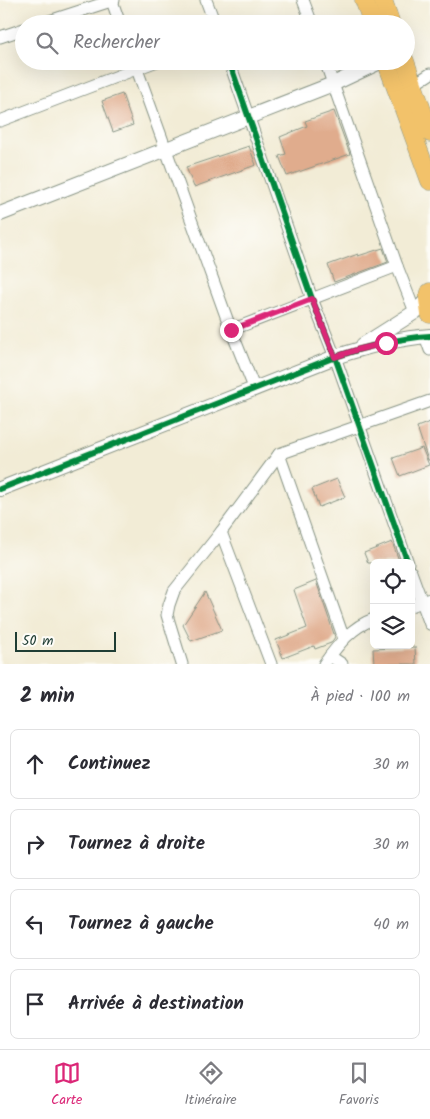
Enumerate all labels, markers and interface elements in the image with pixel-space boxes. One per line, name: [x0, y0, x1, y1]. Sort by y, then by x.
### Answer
search box: [15, 15, 415, 70]
text: Rechercher: [73, 28, 160, 58]
icon: search: [33, 29, 61, 57]
route end: [220, 319, 243, 342]
route start: [375, 332, 398, 355]
map controls: [370, 559, 415, 649]
button: locate: [370, 559, 415, 604]
button: layers: [370, 604, 415, 649]
scale bar: [15, 629, 116, 652]
text: 50 m: [22, 630, 53, 652]
text: 2 min: [20, 680, 75, 713]
text: À pied · 100 m: [310, 684, 410, 709]
text: Continuez: [68, 749, 151, 779]
icon: ahead: [21, 750, 49, 778]
text: 30 m: [373, 752, 409, 777]
text: Tournez à droite: [68, 829, 205, 859]
icon: right: [21, 830, 49, 858]
text: 30 m: [373, 832, 409, 857]
text: Tournez à gauche: [68, 909, 214, 939]
icon: left: [21, 910, 49, 938]
text: 40 m: [373, 912, 409, 937]
text: Arrivée à destination: [68, 989, 244, 1019]
icon: arrive: [21, 990, 49, 1018]
tab: Carte: [51, 1059, 82, 1111]
tab: Itinéraire: [185, 1059, 237, 1111]
tab: Favoris: [339, 1059, 379, 1111]

